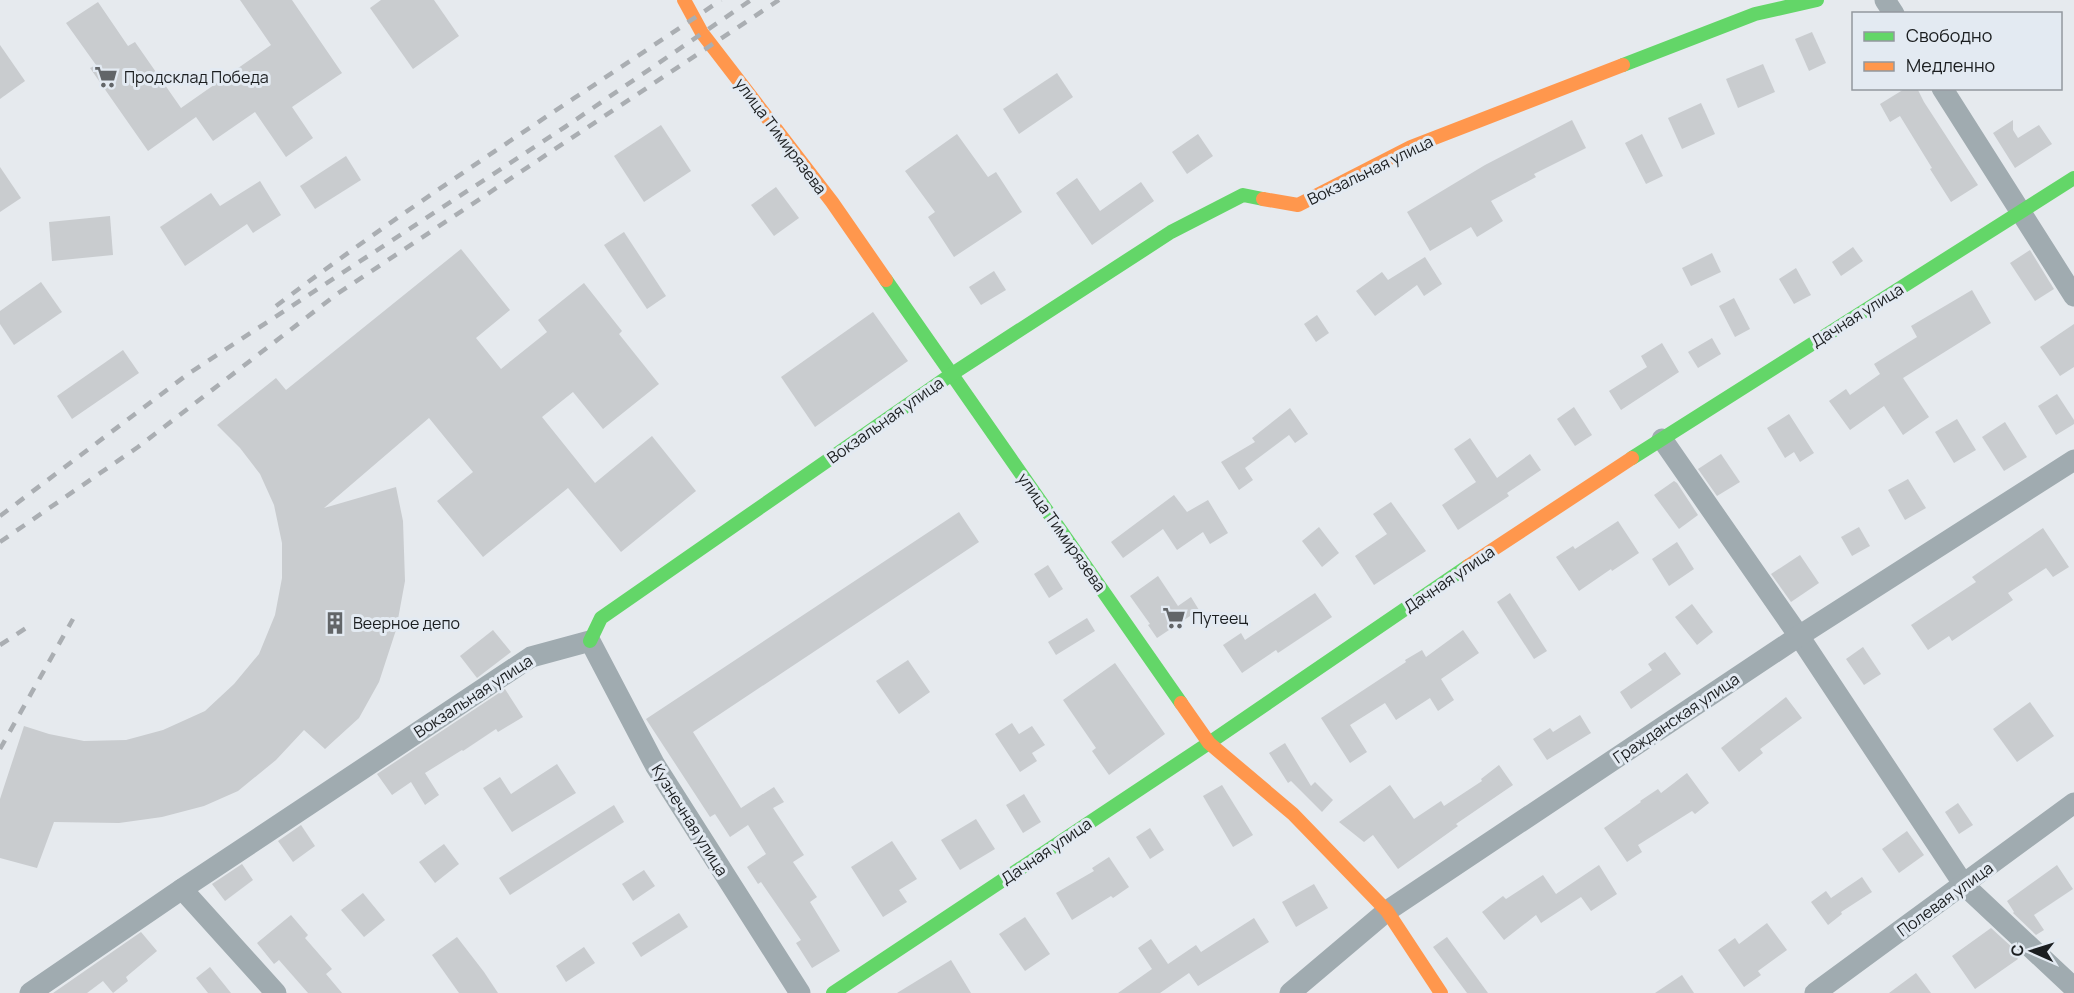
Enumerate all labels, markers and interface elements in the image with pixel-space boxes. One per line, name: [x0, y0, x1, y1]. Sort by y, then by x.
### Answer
legend: [1852, 12, 2062, 90]
text: Свободно: [1906, 23, 1992, 47]
text: Медленно: [1906, 53, 1995, 77]
supermarket icon: Продсклад Победа: [93, 64, 119, 90]
place label: Продсклад Победа: [124, 66, 269, 88]
street label: улица Тимирязева: [730, 73, 832, 199]
street label: Вокзальная улица: [1303, 130, 1437, 210]
street label: Дачная улица: [1807, 278, 1907, 352]
street label: Вокзальная улица: [822, 372, 948, 468]
street label: улица Тимирязева: [1013, 468, 1111, 596]
street label: Дачная улица: [1399, 541, 1499, 617]
supermarket icon: Путеец: [1161, 605, 1187, 631]
place label: Путеец: [1192, 607, 1248, 629]
building icon: Веерное депо: [322, 610, 348, 636]
place label: Веерное депо: [353, 612, 460, 634]
street label: Вокзальная улица: [409, 649, 537, 743]
street label: Гражданская улица: [1609, 668, 1743, 768]
street label: Кузнечная улица: [647, 760, 733, 880]
street label: Дачная улица: [996, 813, 1096, 889]
street label: Полевая улица: [1893, 857, 1997, 941]
north arrow: [2002, 921, 2062, 981]
text: С: [2006, 944, 2028, 957]

